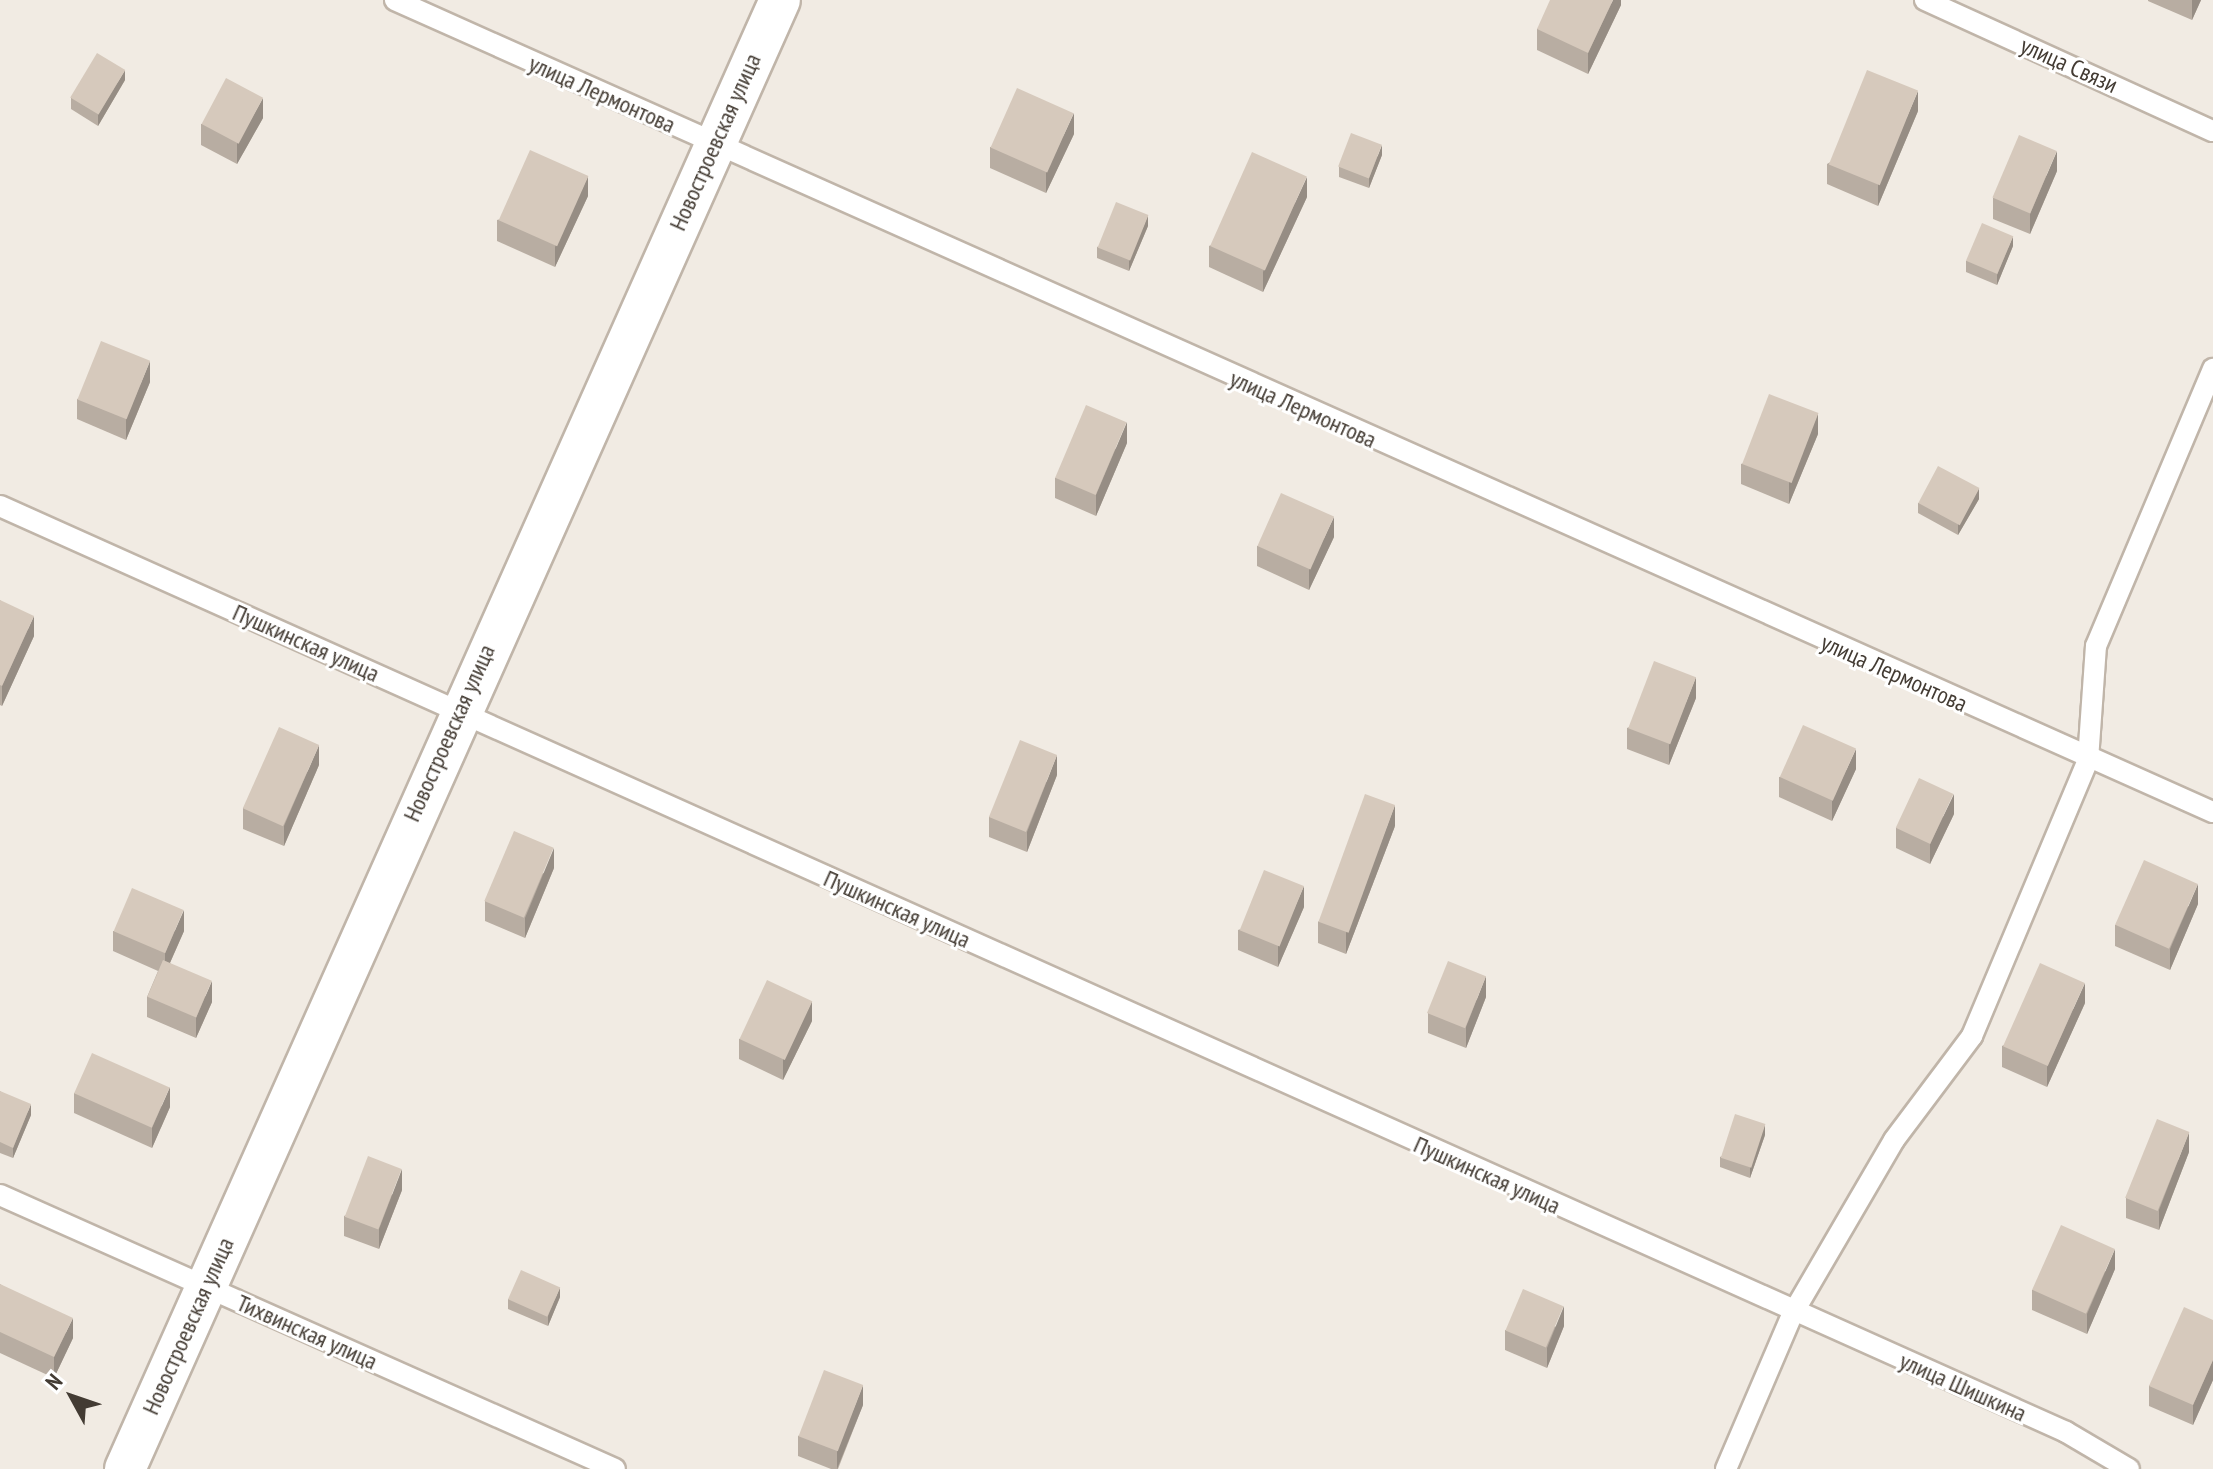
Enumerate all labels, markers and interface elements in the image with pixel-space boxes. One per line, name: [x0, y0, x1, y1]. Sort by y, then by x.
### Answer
street label: улица Связи: [2016, 31, 2122, 99]
street label: улица Лермонтова: [524, 49, 680, 139]
street label: Новостроевская улица: [663, 49, 767, 235]
street label: улица Лермонтова: [1225, 364, 1381, 454]
street label: Пушкинская улица: [228, 598, 384, 688]
street label: улица Лермонтова: [1816, 628, 1972, 718]
street label: Новостроевская улица: [397, 640, 501, 826]
street label: Пушкинская улица: [819, 864, 975, 954]
street label: Пушкинская улица: [1409, 1130, 1565, 1220]
street label: Новостроевская улица: [136, 1233, 240, 1419]
street label: Тихвинская улица: [232, 1288, 382, 1376]
street label: улица Шишкина: [1895, 1346, 2031, 1428]
north arrow: [32, 1357, 112, 1437]
text: N: [39, 1368, 68, 1395]

